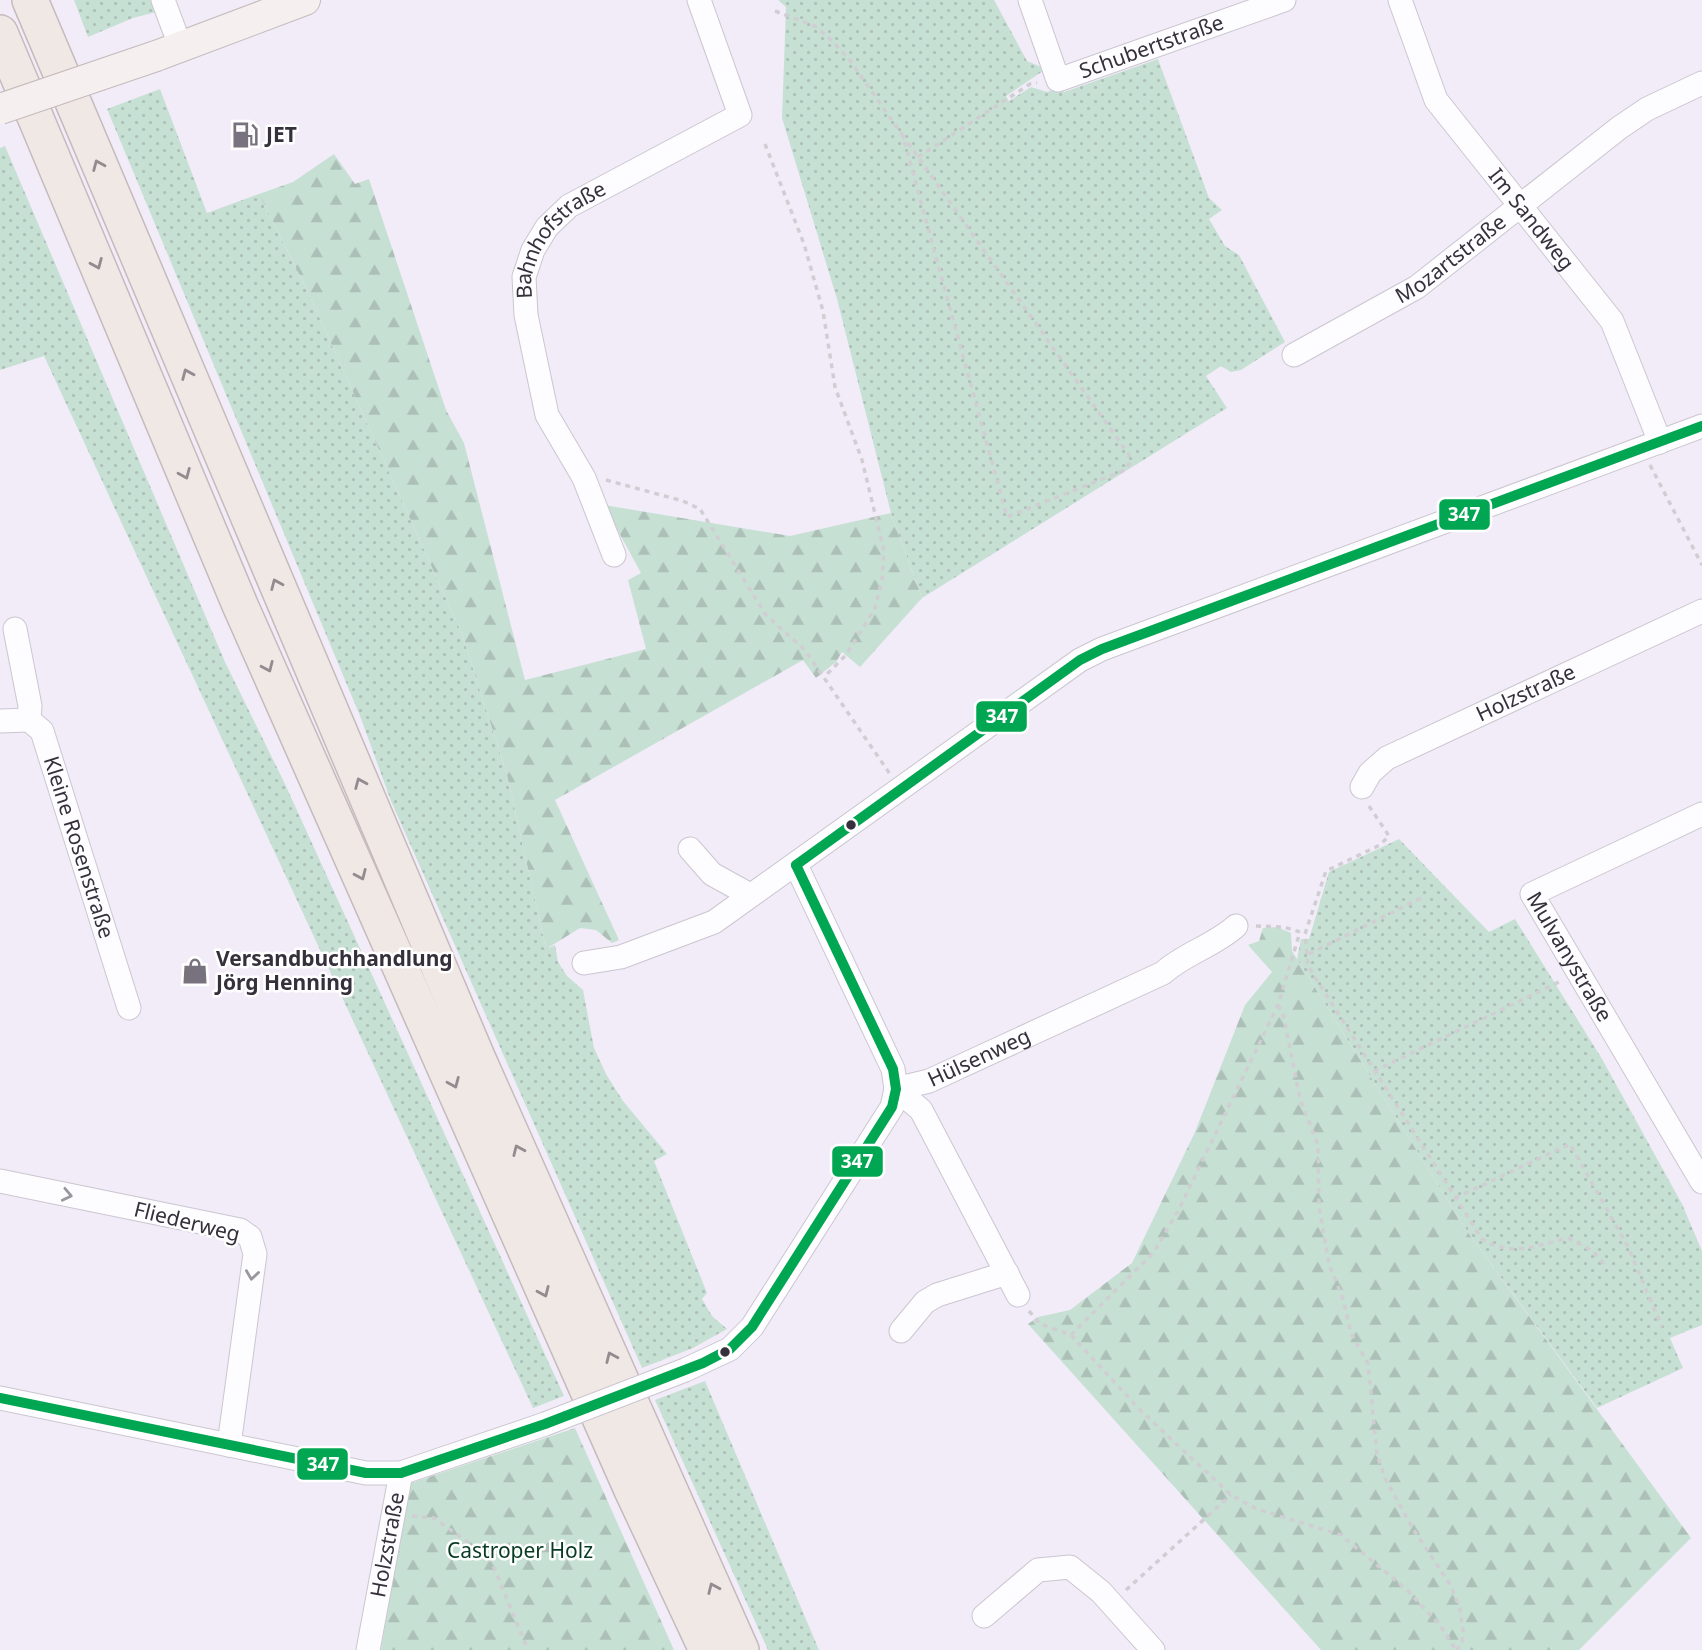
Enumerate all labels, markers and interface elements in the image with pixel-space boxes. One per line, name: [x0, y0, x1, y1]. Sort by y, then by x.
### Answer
street label: Schubertstraße: [1075, 7, 1227, 84]
fuel station icon: JET: [230, 120, 260, 150]
place label: JET: [264, 120, 297, 148]
one-way arrow: [93, 159, 107, 171]
street label: Im Sandweg: [1483, 162, 1581, 276]
street label: Bahnhofstraße: [509, 174, 610, 299]
street label: Mozartstraße: [1390, 207, 1511, 309]
one-way arrow: [89, 257, 103, 270]
one-way arrow: [181, 369, 195, 381]
one-way arrow: [177, 467, 191, 479]
line badge: 347: [1438, 498, 1491, 531]
text: 347: [1448, 501, 1480, 527]
one-way arrow: [270, 578, 284, 590]
street label: Holzstraße: [1471, 657, 1580, 727]
one-way arrow: [260, 660, 274, 673]
line badge: 347: [975, 700, 1028, 733]
text: 347: [986, 703, 1018, 729]
street label: Kleine Rosenstraße: [38, 752, 121, 942]
one-way arrow: [355, 778, 369, 790]
unlabelled marker: [844, 818, 858, 832]
one-way arrow: [353, 868, 367, 880]
street label: Mulvanystraße: [1521, 886, 1619, 1027]
place label: Versandbuchhandlung Jörg Henning: [214, 944, 453, 996]
shop icon: Versandbuchhandlung Jörg Henning: [180, 956, 210, 986]
street label: Hülsenweg: [923, 1021, 1034, 1093]
one-way arrow: [445, 1076, 459, 1088]
one-way arrow: [512, 1144, 526, 1157]
line badge: 347: [831, 1145, 884, 1178]
text: 347: [841, 1148, 873, 1174]
one-way arrow: [61, 1186, 73, 1201]
street label: Fliederweg: [131, 1194, 243, 1248]
one-way arrow: [245, 1269, 260, 1281]
one-way arrow: [536, 1284, 550, 1297]
unlabelled marker: [718, 1345, 732, 1359]
one-way arrow: [605, 1352, 619, 1365]
line badge: 347: [296, 1447, 349, 1481]
text: 347: [307, 1451, 339, 1477]
street label: Holzstraße: [363, 1490, 410, 1599]
park label: Castroper Holz: [447, 1536, 593, 1564]
one-way arrow: [707, 1583, 721, 1595]

